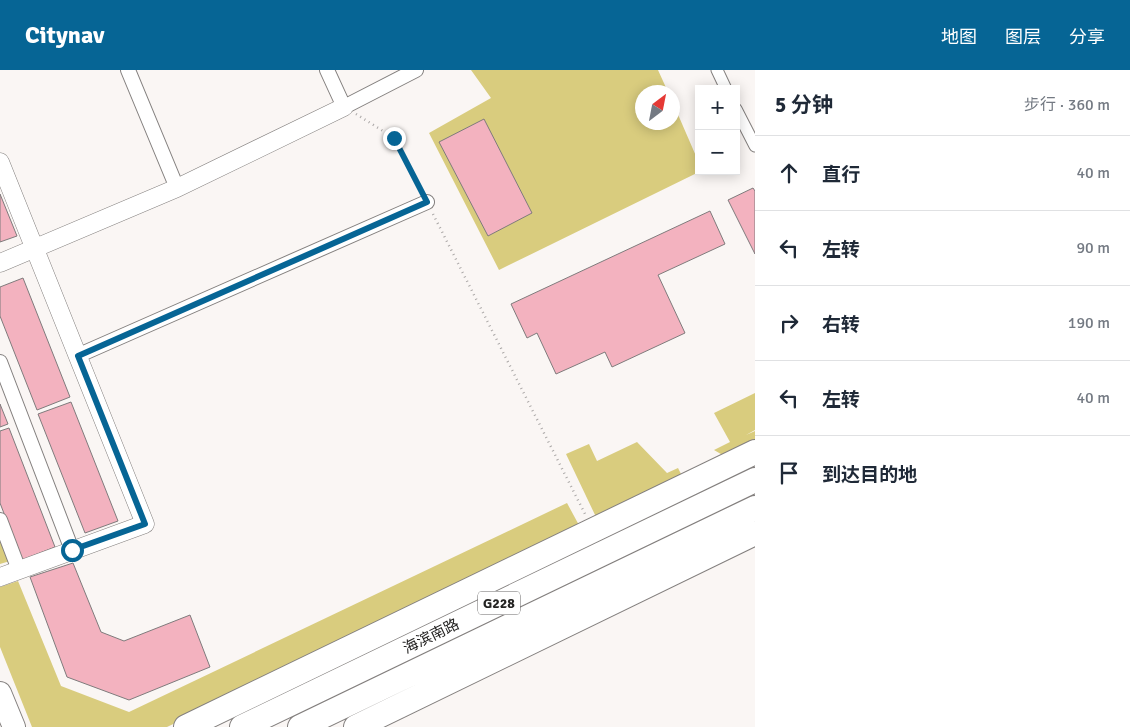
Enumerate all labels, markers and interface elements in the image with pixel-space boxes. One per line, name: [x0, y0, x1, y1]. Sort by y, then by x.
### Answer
text: Citynav: [25, 20, 104, 50]
text: 地图: [941, 26, 977, 48]
text: 图层: [1005, 26, 1041, 48]
text: 分享: [1069, 26, 1105, 48]
north arrow: [635, 85, 680, 130]
map controls: [695, 85, 740, 175]
button: +: [695, 85, 740, 130]
text: 5 分钟: [775, 92, 833, 118]
text: 步行 · 360 m: [1024, 95, 1110, 115]
route end: [383, 127, 406, 150]
button: −: [695, 130, 740, 175]
icon: ahead: [775, 159, 803, 187]
text: 直行: [822, 163, 860, 187]
text: 40 m: [1076, 163, 1110, 183]
icon: left: [775, 234, 803, 262]
text: 左转: [822, 238, 860, 262]
text: 90 m: [1076, 238, 1110, 258]
icon: right: [775, 309, 803, 337]
text: 右转: [822, 313, 860, 337]
text: 190 m: [1068, 313, 1110, 333]
icon: left: [775, 384, 803, 412]
text: 左转: [822, 388, 860, 412]
text: 40 m: [1076, 388, 1110, 408]
icon: arrive: [775, 459, 803, 487]
text: 到达目的地: [822, 463, 917, 487]
route start: [61, 539, 84, 562]
road number: G228: [478, 592, 520, 614]
street label: 海滨南路: [400, 615, 462, 657]

